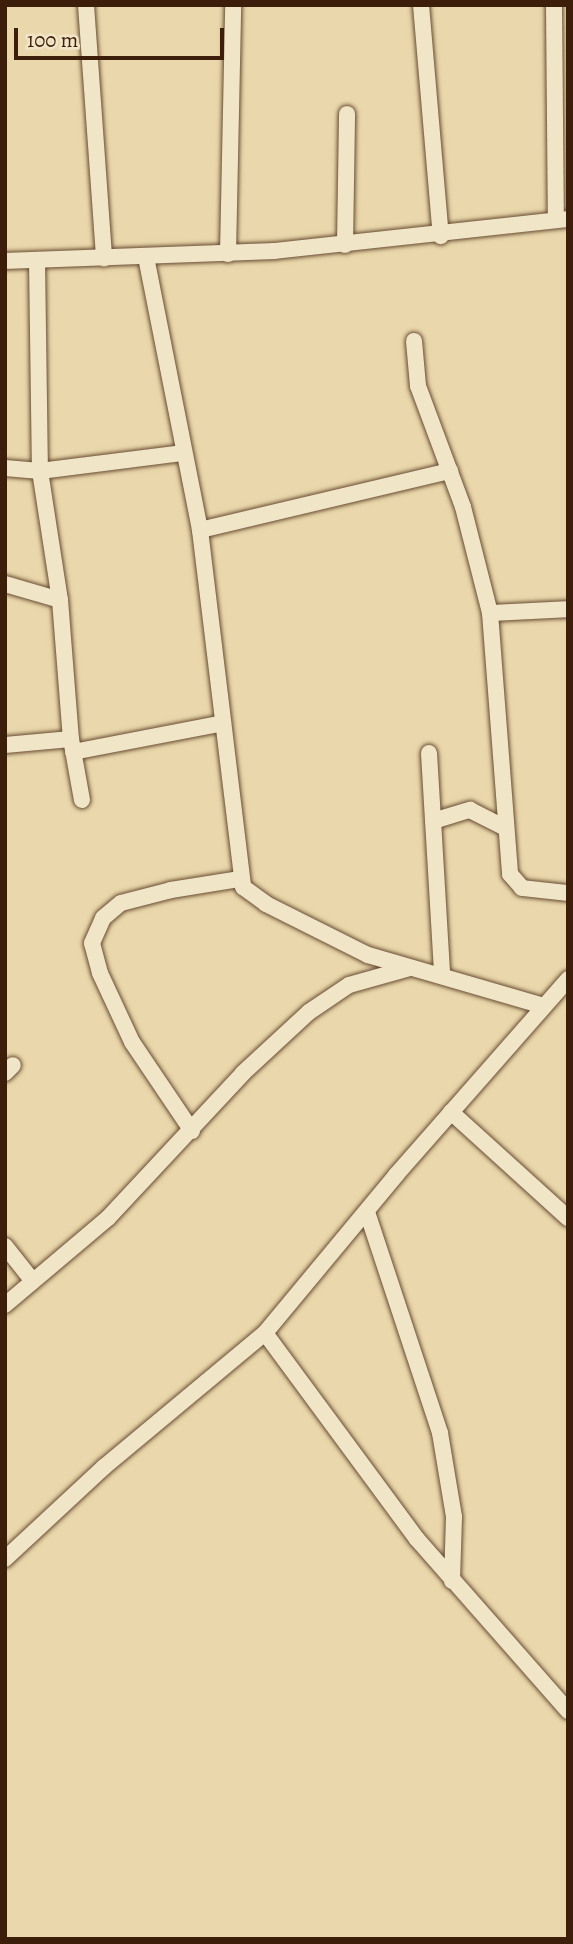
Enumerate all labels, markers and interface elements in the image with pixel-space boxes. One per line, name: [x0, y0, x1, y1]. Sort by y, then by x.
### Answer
scale bar: [18, 14, 228, 58]
text: 100 m: [27, 26, 78, 54]

